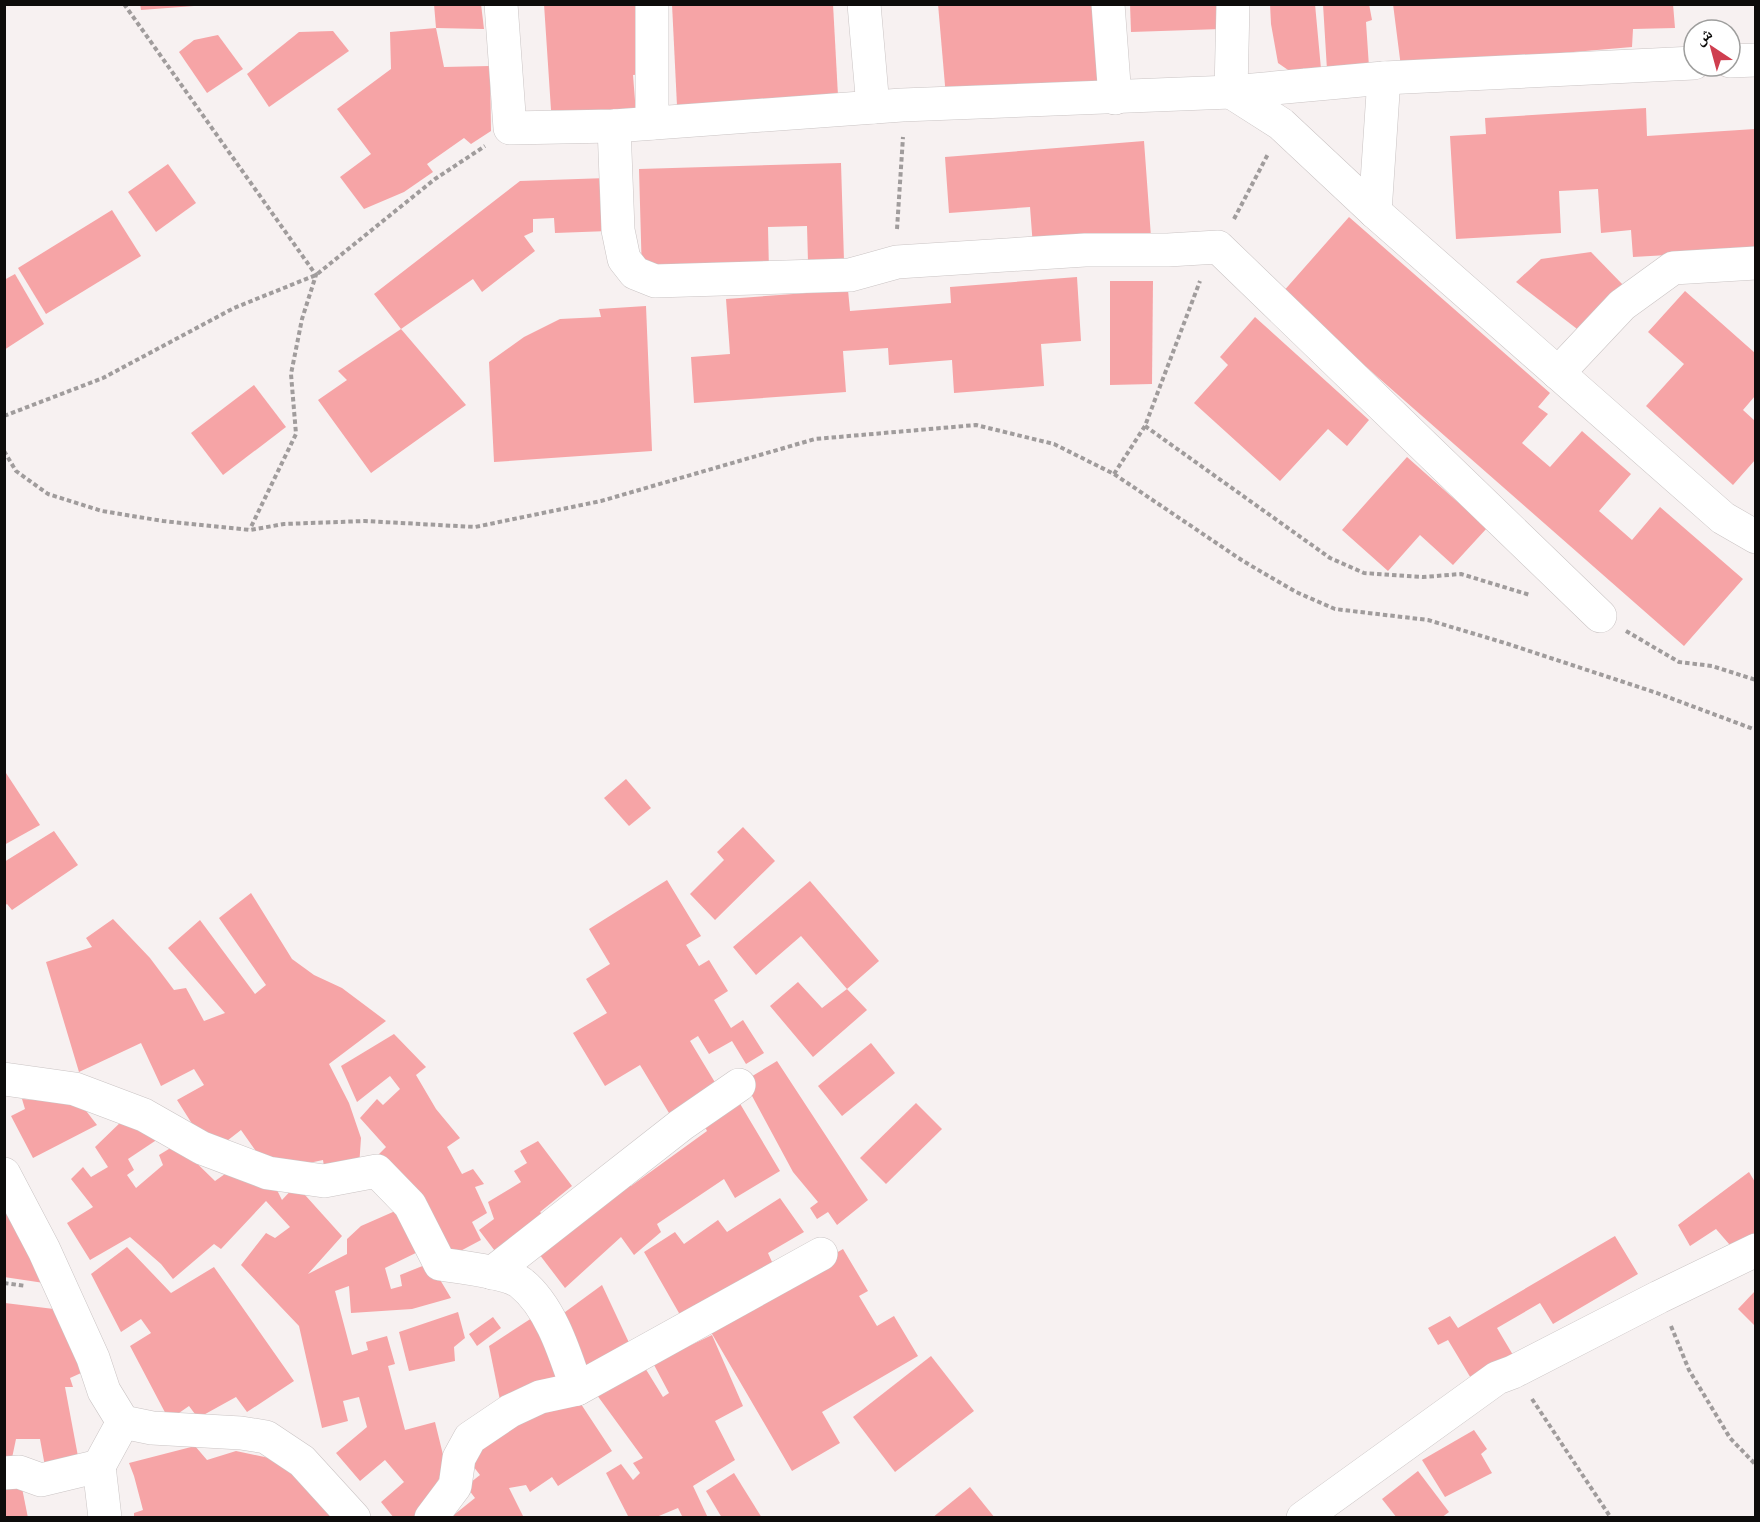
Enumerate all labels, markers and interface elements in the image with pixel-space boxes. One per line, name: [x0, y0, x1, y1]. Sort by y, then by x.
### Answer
north arrow: [1682, 18, 1742, 78]
text: ش: [1691, 24, 1716, 49]

